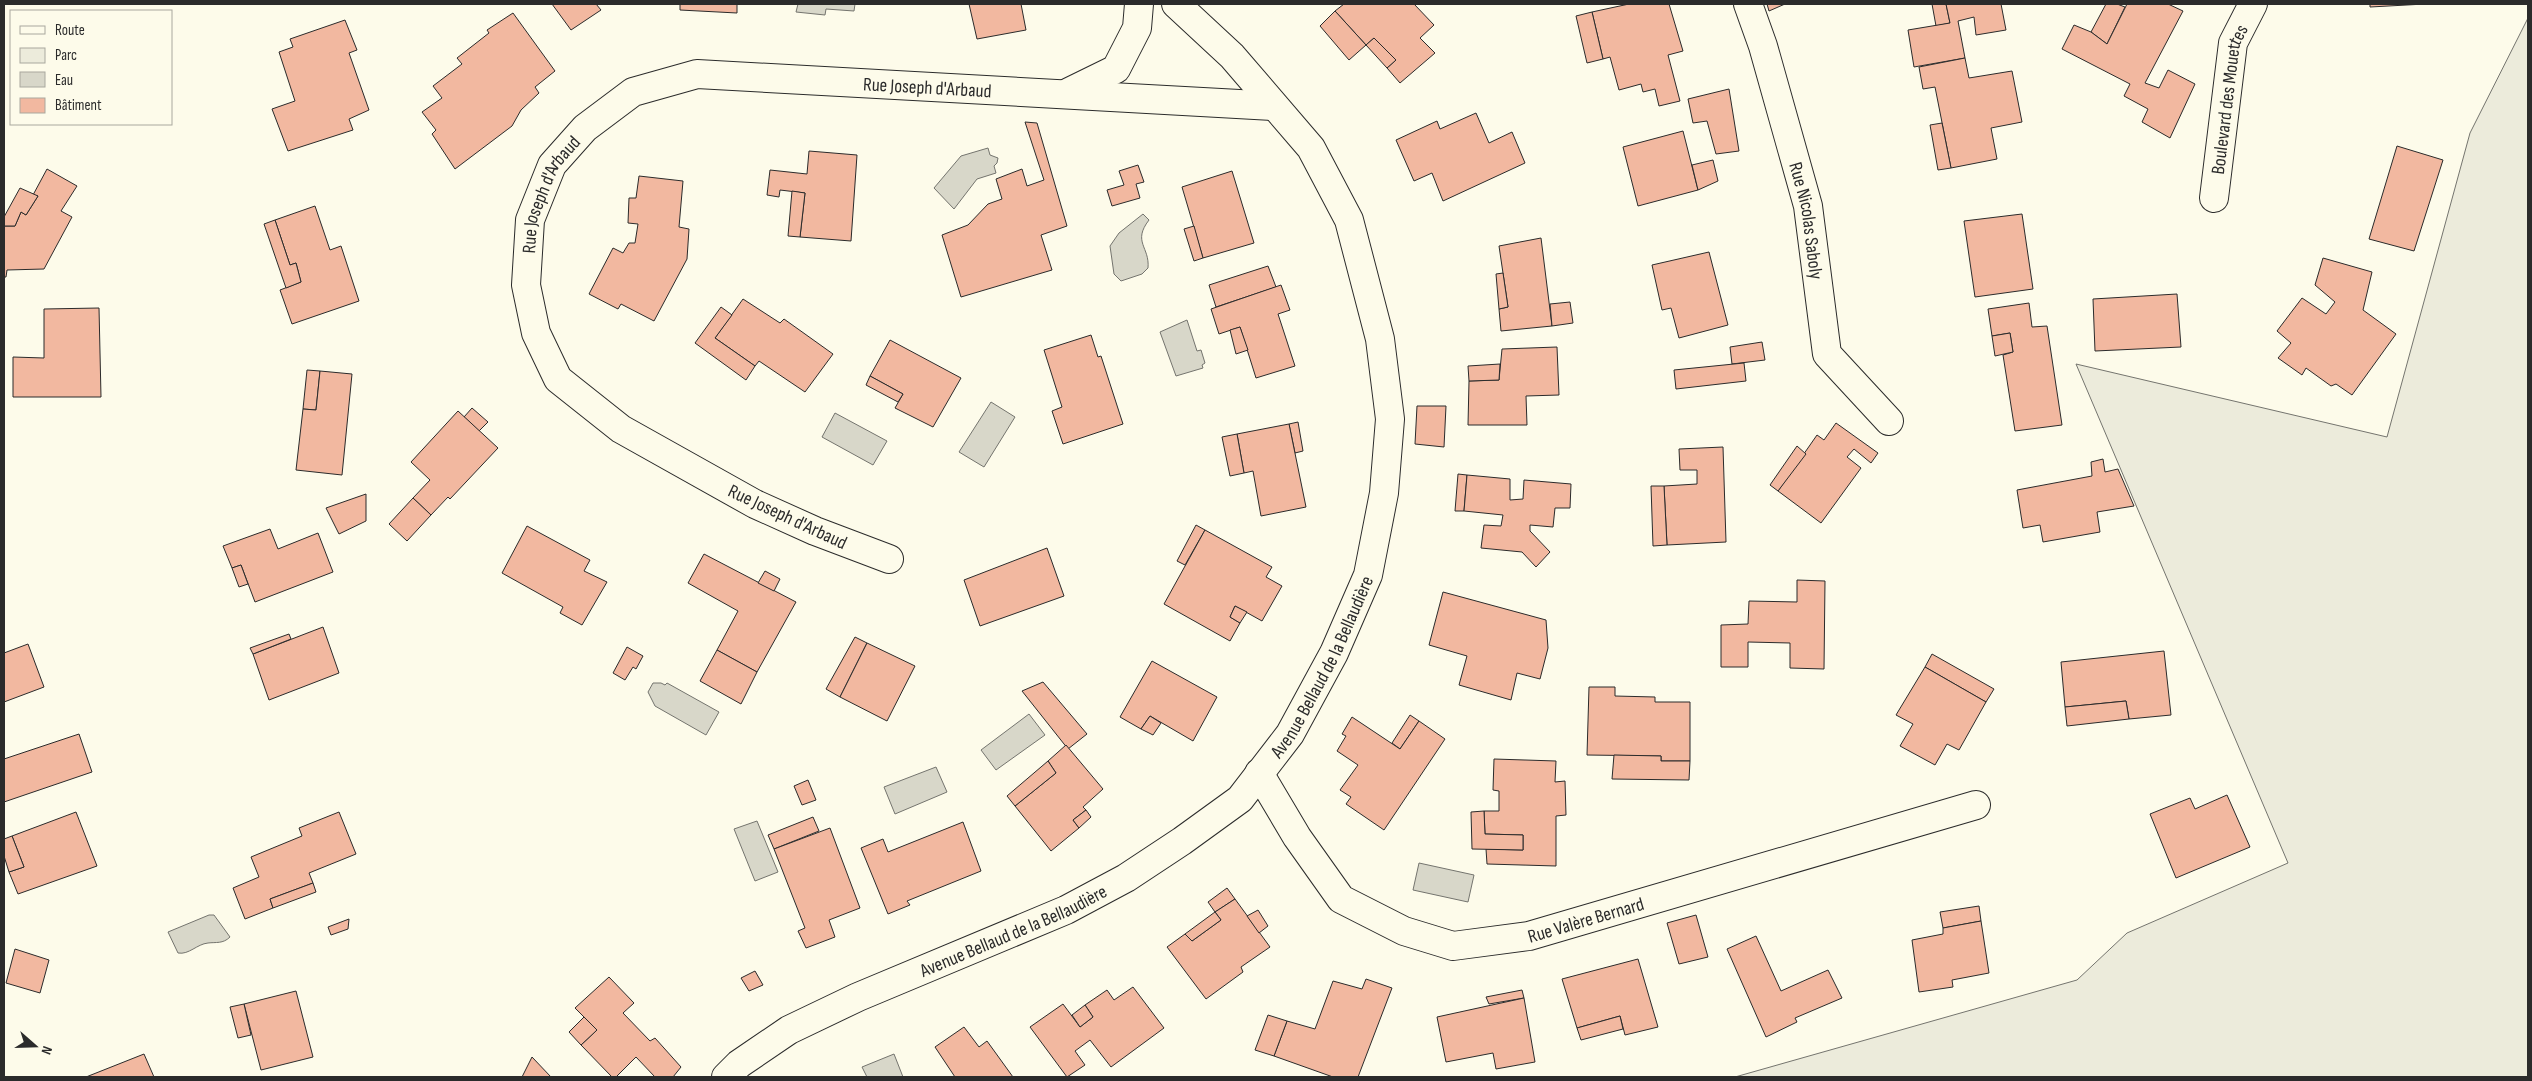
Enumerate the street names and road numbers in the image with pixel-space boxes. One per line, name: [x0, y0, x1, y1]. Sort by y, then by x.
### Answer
street label: Boulevard des Mouettes: [2207, 21, 2254, 176]
street label: Rue Joseph d'Arbaud: [862, 73, 992, 103]
street label: Rue Joseph d'Arbaud: [518, 131, 586, 254]
street label: Rue Nicolas Saboly: [1783, 160, 1827, 281]
street label: Rue Joseph d'Arbaud: [724, 480, 850, 555]
street label: Avenue Bellaud de la Bellaudière: [1265, 573, 1379, 764]
street label: Avenue Bellaud de la Bellaudière: [916, 880, 1111, 983]
street label: Rue Valère Bernard: [1525, 893, 1647, 949]

